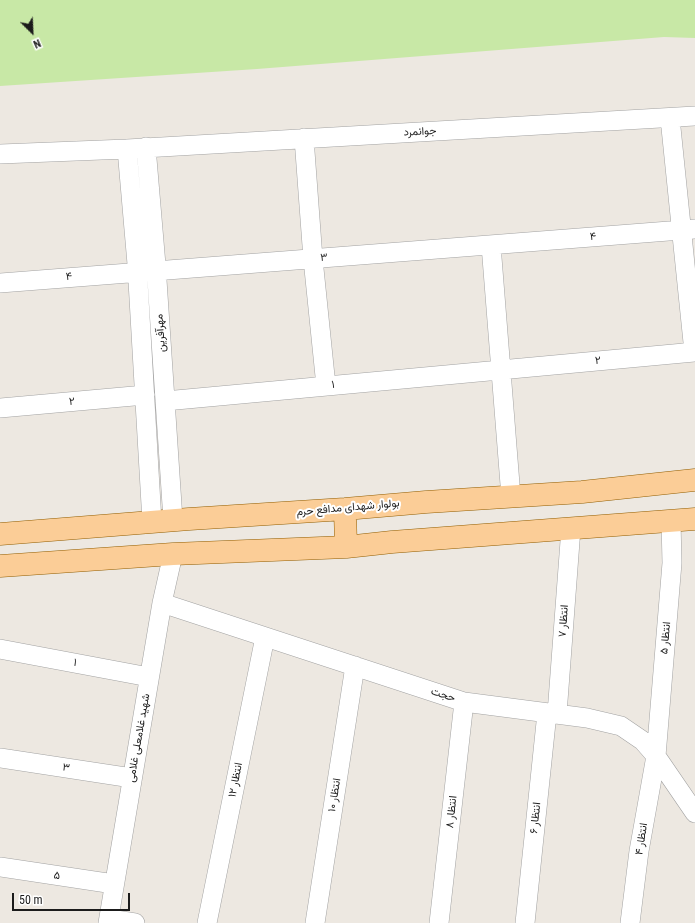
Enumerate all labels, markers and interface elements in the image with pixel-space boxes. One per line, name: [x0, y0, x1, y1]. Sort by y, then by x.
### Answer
north arrow: [12, 12, 52, 52]
text: N: [31, 36, 43, 51]
street label: جوانمرد: [403, 125, 437, 139]
street label: ۴: [589, 230, 597, 244]
street label: ۳: [320, 251, 328, 265]
street label: ۴: [65, 270, 73, 284]
street label: مهرآفرین: [153, 313, 169, 353]
street label: ۲: [595, 354, 601, 368]
street label: ۱: [331, 378, 335, 392]
street label: ۲: [69, 395, 75, 409]
street label: بولوار شهدای مدافع حرم: [296, 497, 400, 519]
street label: انتظار ۷: [556, 604, 572, 638]
street label: انتظار ۵: [658, 621, 674, 655]
street label: ۱: [72, 656, 78, 670]
street label: حجت: [429, 685, 457, 705]
street label: شهید غلامعلی غلامی: [125, 693, 153, 783]
street label: ۳: [61, 761, 71, 775]
street label: انتظار ۱۲: [226, 761, 246, 799]
street label: انتظار ۱۰: [326, 777, 344, 813]
street label: انتظار ۸: [444, 795, 460, 829]
street label: انتظار ۶: [528, 802, 544, 834]
street label: انتظار ۴: [633, 822, 651, 856]
street label: ۵: [53, 869, 61, 883]
scale bar: [14, 885, 132, 911]
text: 50 m: [19, 893, 43, 907]

